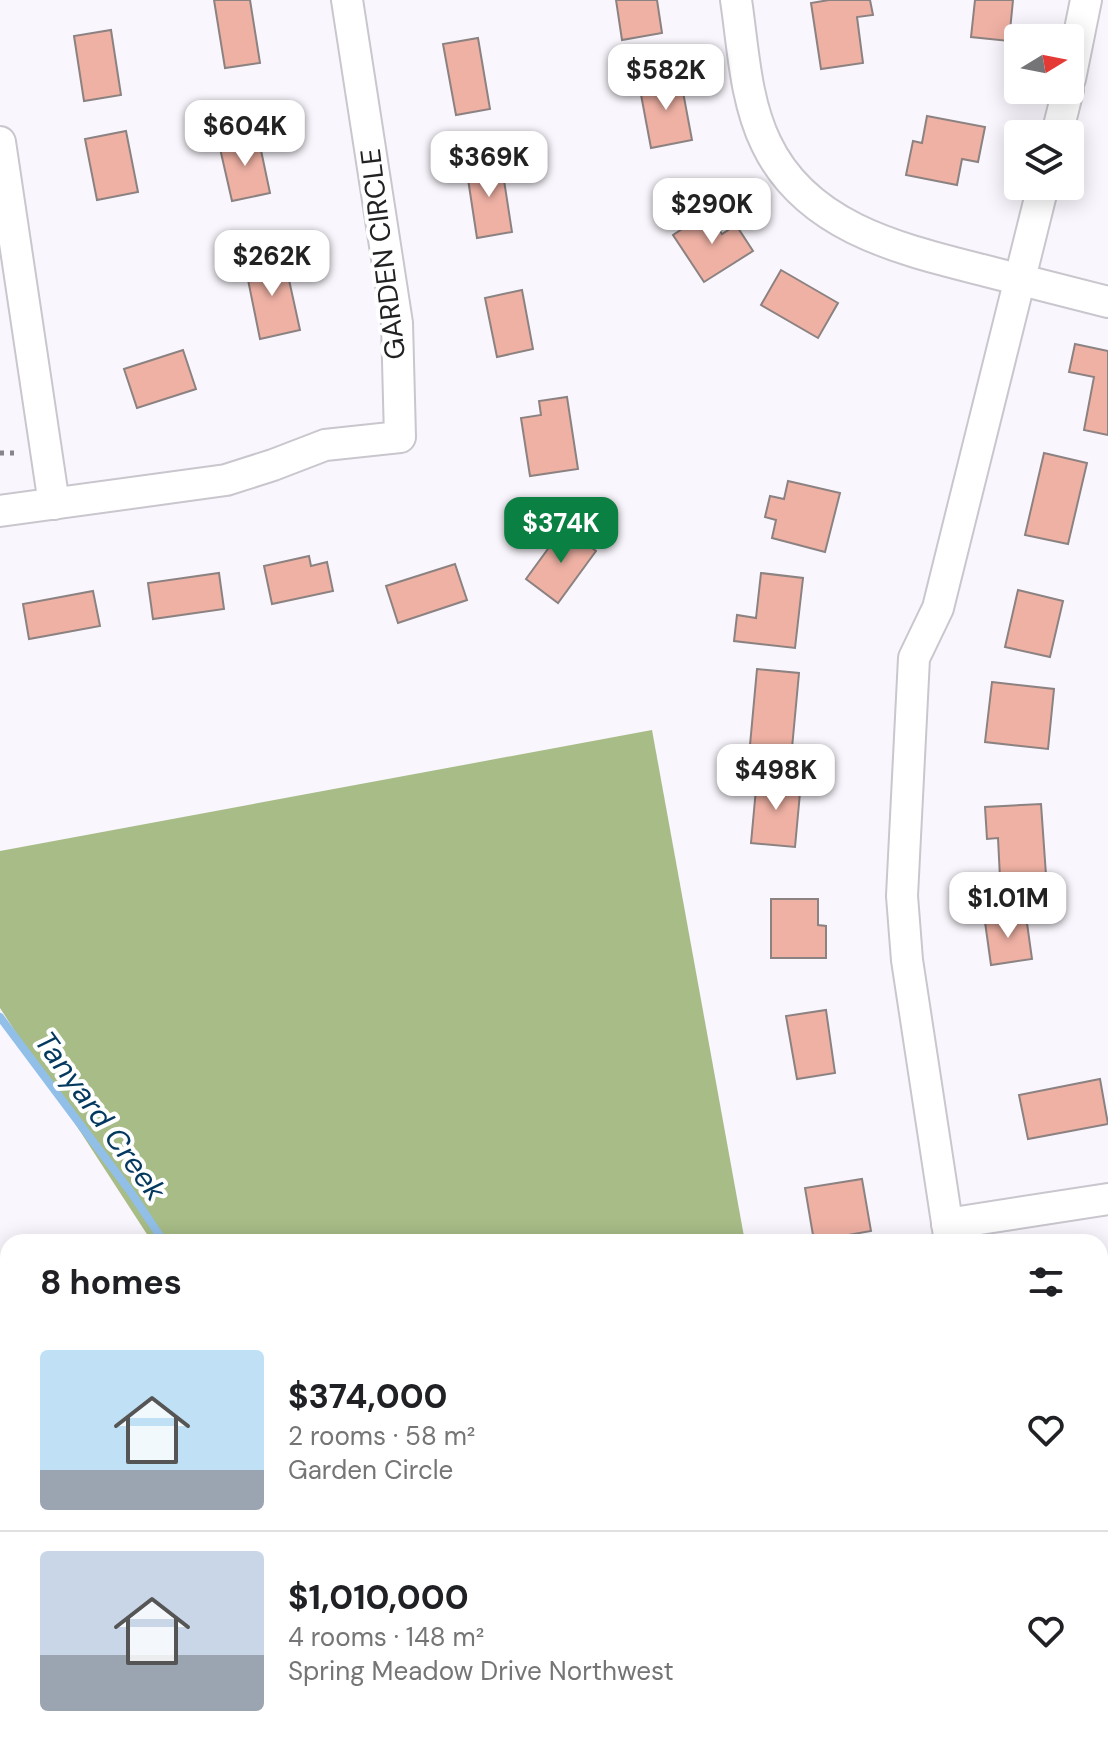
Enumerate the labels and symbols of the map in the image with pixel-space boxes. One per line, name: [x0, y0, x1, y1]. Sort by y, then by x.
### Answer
north arrow: [1004, 24, 1084, 104]
pin: $582K: [610, 44, 722, 112]
pin: $604K: [189, 100, 301, 168]
pin: $369K: [433, 131, 545, 199]
street label: GARDEN CIRCLE: [352, 146, 414, 362]
pin: $290K: [656, 178, 768, 246]
pin: $262K: [216, 230, 328, 298]
pin: $374K: [505, 497, 617, 565]
pin: $498K: [720, 744, 832, 812]
pin: $1.01M: [943, 872, 1073, 940]
water label: Tanyard Creek: [26, 1023, 176, 1209]

